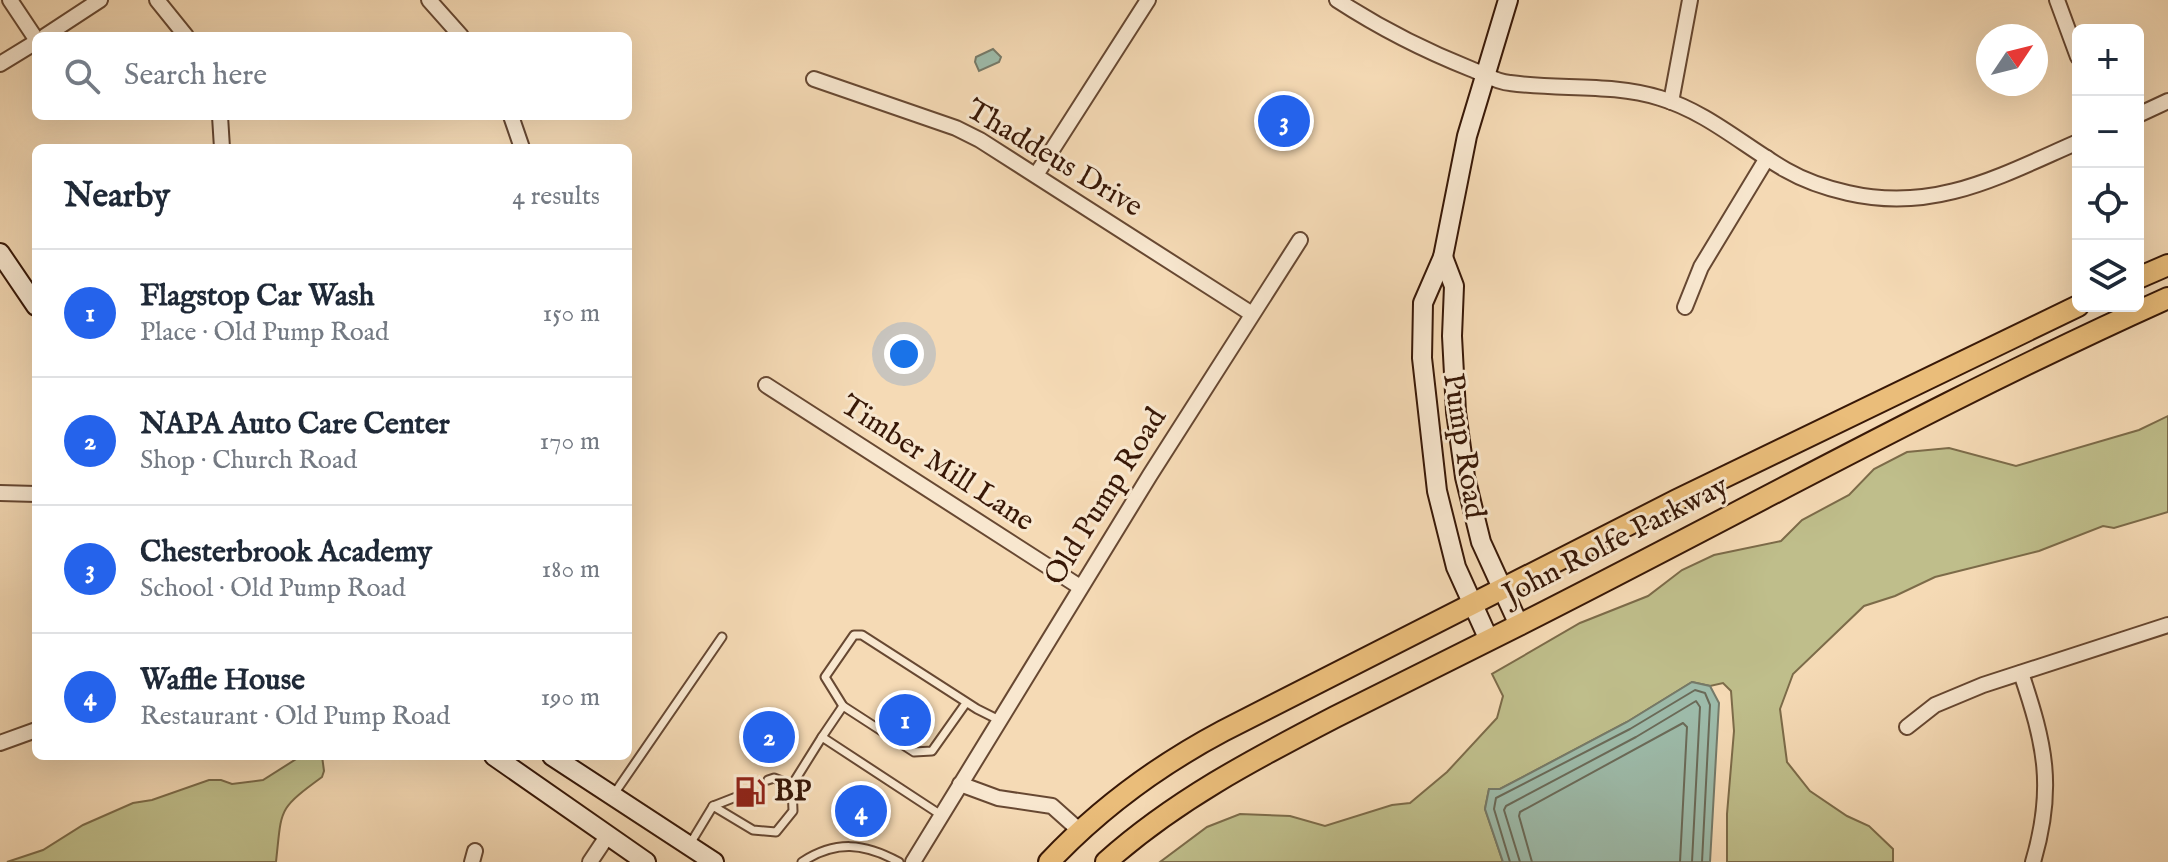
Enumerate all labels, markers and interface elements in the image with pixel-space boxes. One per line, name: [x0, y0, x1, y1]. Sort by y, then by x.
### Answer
north arrow: [1976, 24, 2048, 96]
map controls: [2072, 24, 2144, 312]
button: +: [2072, 24, 2144, 96]
search box: [32, 32, 632, 120]
icon: search: [60, 54, 104, 98]
text: Search here: [124, 57, 267, 95]
street label: Thaddeus Drive: [959, 91, 1149, 227]
pin: 3: [1258, 91, 1310, 151]
button: −: [2072, 96, 2144, 168]
button: locate: [2072, 168, 2144, 240]
text: Nearby: [64, 175, 170, 218]
text: 4 results: [512, 180, 600, 213]
button: layers: [2072, 240, 2144, 312]
text: Flagstop Car Wash: [140, 278, 374, 316]
text: 1: [85, 297, 95, 330]
text: 150 m: [542, 297, 600, 330]
text: Place · Old Pump Road: [140, 316, 389, 349]
your location: [884, 334, 924, 374]
street label: Pump Road: [1433, 371, 1493, 522]
street label: Timber Mill Lane: [833, 387, 1041, 541]
street label: Old Pump Road: [1036, 400, 1176, 593]
text: NAPA Auto Care Center: [140, 406, 450, 444]
text: 2: [84, 425, 96, 458]
text: 170 m: [540, 425, 600, 458]
text: Shop · Church Road: [140, 444, 357, 477]
street label: John Rolfe Parkway: [1494, 468, 1735, 616]
text: Chesterbrook Academy: [140, 534, 432, 572]
text: 3: [85, 553, 95, 586]
text: 180 m: [542, 553, 600, 586]
text: School · Old Pump Road: [140, 572, 406, 605]
text: Waffle House: [140, 662, 305, 700]
text: 4: [84, 681, 96, 714]
text: 190 m: [540, 681, 600, 714]
pin: 1: [879, 690, 931, 750]
text: Restaurant · Old Pump Road: [140, 700, 450, 733]
pin: 2: [743, 707, 795, 767]
place label: BP: [774, 773, 812, 811]
fuel station icon: BP: [733, 775, 767, 809]
pin: 4: [835, 781, 887, 841]

